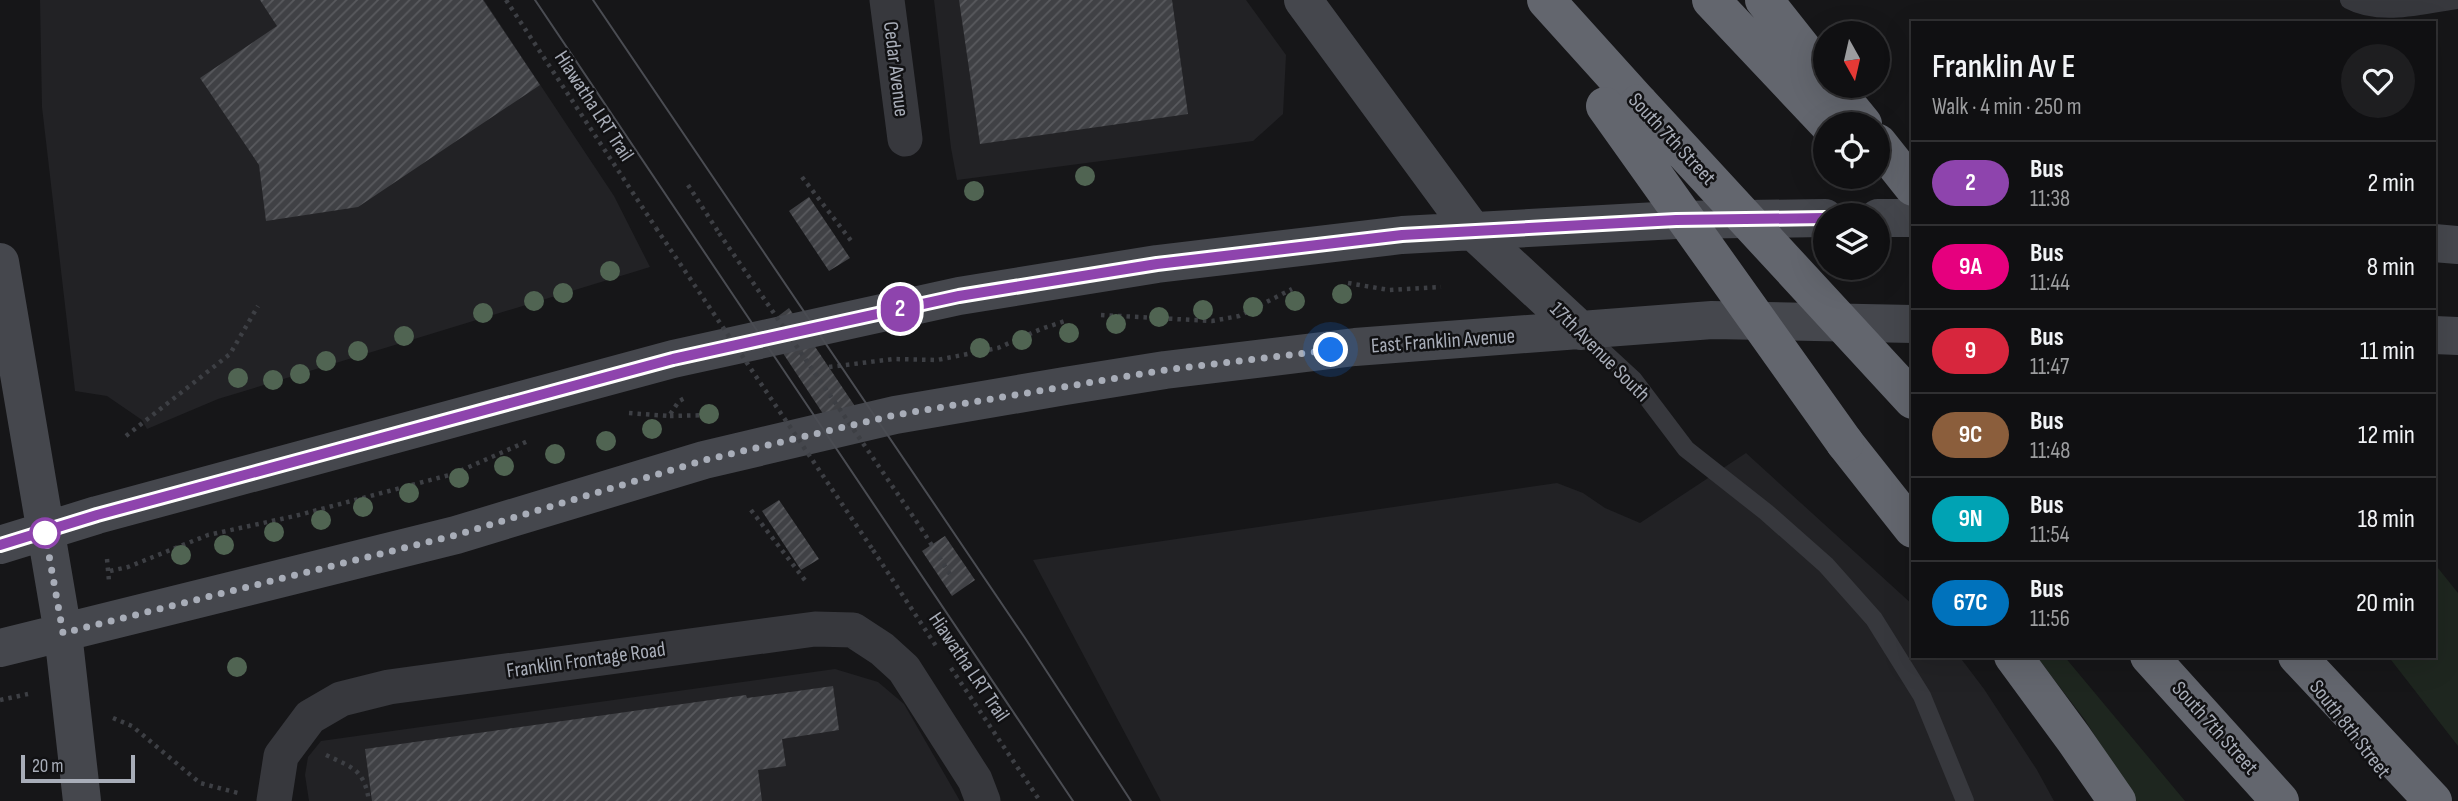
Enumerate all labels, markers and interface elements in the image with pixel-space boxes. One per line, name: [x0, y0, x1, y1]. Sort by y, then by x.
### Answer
street label: Cedar Avenue: [878, 20, 914, 118]
north arrow: [1813, 21, 1890, 98]
map controls: [1813, 21, 1890, 280]
button: heart: [2341, 44, 2415, 118]
street label: Hiawatha LRT Trail: [549, 46, 639, 166]
text: Franklin Av E: [1932, 47, 2076, 87]
street label: South 7th Street: [1623, 88, 1721, 190]
text: Walk · 4 min · 250 m: [1932, 93, 2082, 121]
button: locate: [1813, 112, 1890, 189]
text: Bus: [2030, 154, 2064, 185]
text: 2: [1965, 168, 1976, 197]
text: 2 min: [2367, 168, 2415, 199]
text: 11:38: [2030, 185, 2070, 213]
button: layers: [1813, 203, 1890, 280]
text: Bus: [2030, 238, 2064, 269]
text: 9A: [1959, 252, 1982, 281]
text: 8 min: [2367, 252, 2415, 283]
text: 11:44: [2030, 269, 2070, 297]
line badge: 2: [877, 286, 923, 332]
text: 2: [895, 294, 905, 323]
street label: 17th Avenue South: [1545, 297, 1655, 407]
text: Bus: [2030, 322, 2064, 353]
street label: East Franklin Avenue: [1370, 323, 1516, 359]
your location: [1313, 332, 1348, 367]
text: 9: [1965, 336, 1976, 365]
text: 11 min: [2360, 336, 2415, 367]
text: 11:47: [2030, 353, 2069, 381]
text: Bus: [2030, 406, 2064, 437]
text: 9C: [1959, 420, 1982, 449]
text: 12 min: [2358, 420, 2415, 451]
text: 11:48: [2030, 437, 2070, 465]
text: Bus: [2030, 490, 2064, 521]
text: 9N: [1958, 504, 1983, 533]
text: 18 min: [2358, 504, 2415, 535]
unlabelled marker: [30, 518, 60, 548]
text: 11:54: [2030, 521, 2069, 549]
text: Bus: [2030, 574, 2064, 605]
text: 67C: [1954, 588, 1987, 617]
text: 20 min: [2356, 588, 2415, 619]
text: 11:56: [2030, 605, 2070, 633]
street label: Hiawatha LRT Trail: [923, 608, 1015, 726]
street label: Franklin Frontage Road: [505, 636, 667, 684]
street label: South 8th Street: [2304, 675, 2396, 783]
street label: South 7th Street: [2167, 676, 2263, 780]
scale bar: [21, 752, 135, 784]
text: 20 m: [32, 755, 64, 778]

